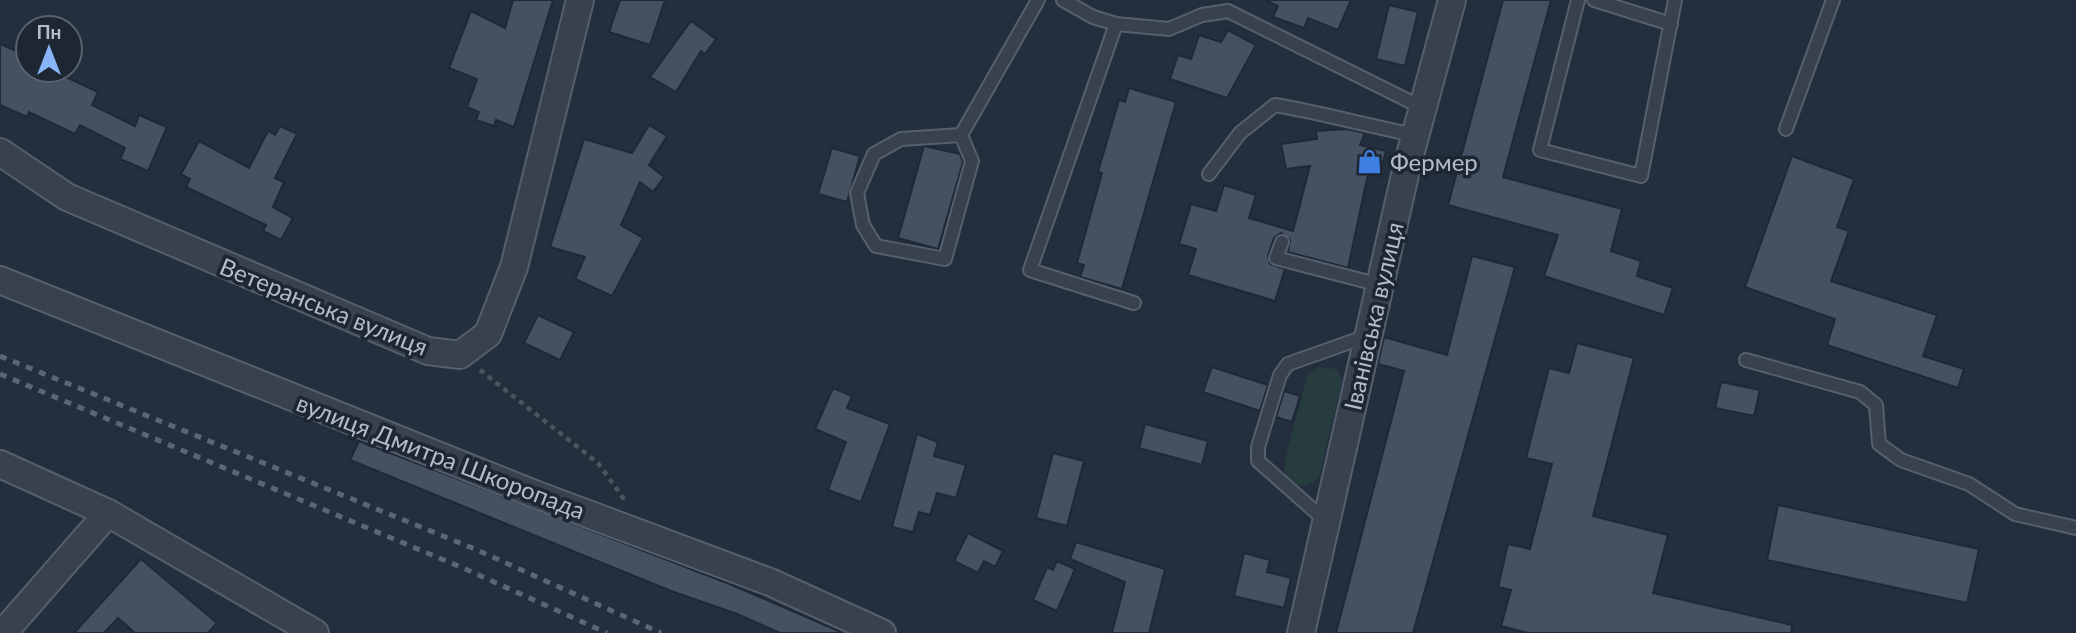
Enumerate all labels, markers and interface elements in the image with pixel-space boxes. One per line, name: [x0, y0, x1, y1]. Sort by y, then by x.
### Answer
north arrow: [14, 14, 84, 84]
text: Пн: [37, 20, 61, 43]
shop icon: Фермер: [1356, 147, 1384, 175]
place label: Фермер: [1390, 147, 1478, 176]
street label: Іванівська вулиця: [1337, 219, 1409, 413]
street label: Ветеранська вулиця: [216, 251, 432, 361]
street label: вулиця Дмитра Шкоропада: [293, 388, 589, 524]

